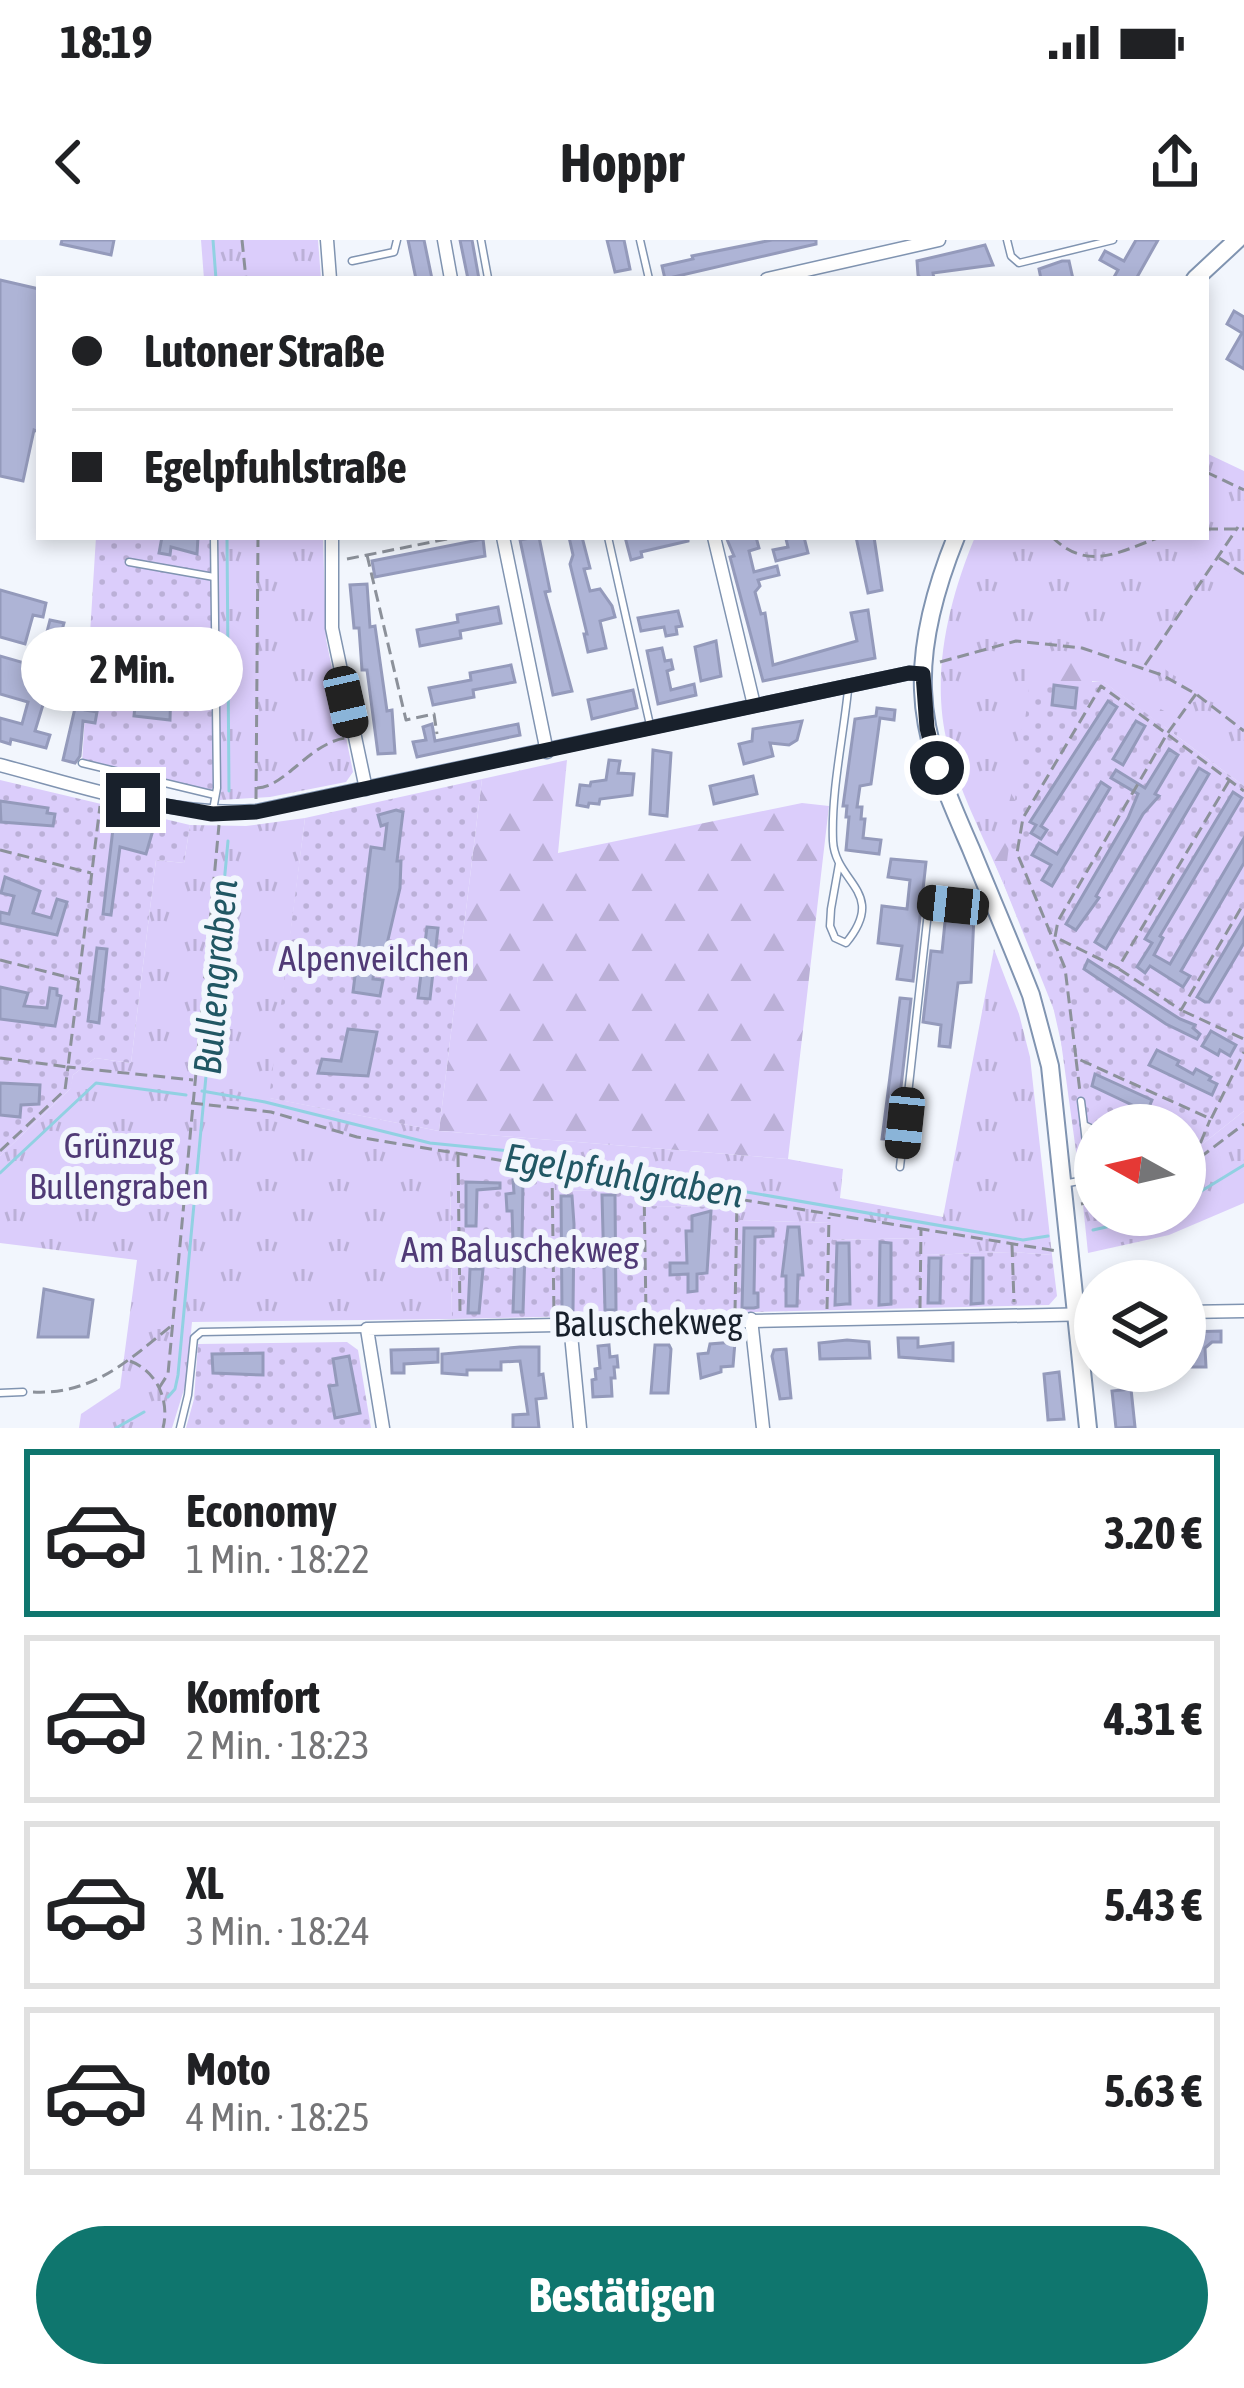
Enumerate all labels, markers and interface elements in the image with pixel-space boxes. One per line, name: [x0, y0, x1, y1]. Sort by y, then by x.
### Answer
text: 18:19: [60, 16, 153, 68]
icon: back: [36, 129, 102, 195]
icon: share: [1142, 129, 1208, 195]
text: Hoppr: [560, 132, 684, 193]
text: Lutoner Straße: [144, 325, 385, 377]
text: Egelpfuhlstraße: [144, 441, 407, 493]
callout: 2 Min.: [22, 626, 244, 710]
text: 2 Min.: [90, 647, 174, 691]
car: [320, 663, 372, 741]
route start: [910, 741, 964, 795]
route end: [106, 773, 160, 827]
water label: Bullengraben: [185, 877, 245, 1077]
car: [915, 883, 991, 927]
park label: Alpenveilchen: [279, 937, 469, 979]
car: [883, 1085, 927, 1161]
north arrow: [1074, 1104, 1206, 1236]
map controls: [1074, 1104, 1206, 1392]
park label: Grünzug Bullengraben: [29, 1124, 209, 1207]
water label: Egelpfuhlgraben: [502, 1134, 747, 1216]
park label: Am Baluschekweg: [401, 1228, 639, 1270]
button: layers: [1074, 1260, 1206, 1392]
street label: Baluschekweg: [553, 1299, 744, 1345]
icon: car: [42, 1479, 150, 1587]
text: Economy: [186, 1485, 337, 1537]
text: 3.20 €: [1104, 1507, 1202, 1559]
text: 1 Min. · 18:22: [186, 1537, 370, 1581]
icon: car: [42, 1665, 150, 1773]
text: Komfort: [186, 1671, 320, 1723]
text: 4.31 €: [1104, 1693, 1202, 1745]
text: 2 Min. · 18:23: [186, 1723, 370, 1767]
icon: car: [42, 1851, 150, 1959]
text: XL: [186, 1857, 224, 1909]
text: 5.43 €: [1104, 1879, 1202, 1931]
text: 3 Min. · 18:24: [186, 1909, 370, 1953]
icon: car: [42, 2037, 150, 2145]
text: Moto: [186, 2043, 271, 2095]
text: 5.63 €: [1104, 2065, 1202, 2117]
text: 4 Min. · 18:25: [186, 2095, 370, 2139]
button: Bestätigen: [36, 2226, 1208, 2364]

